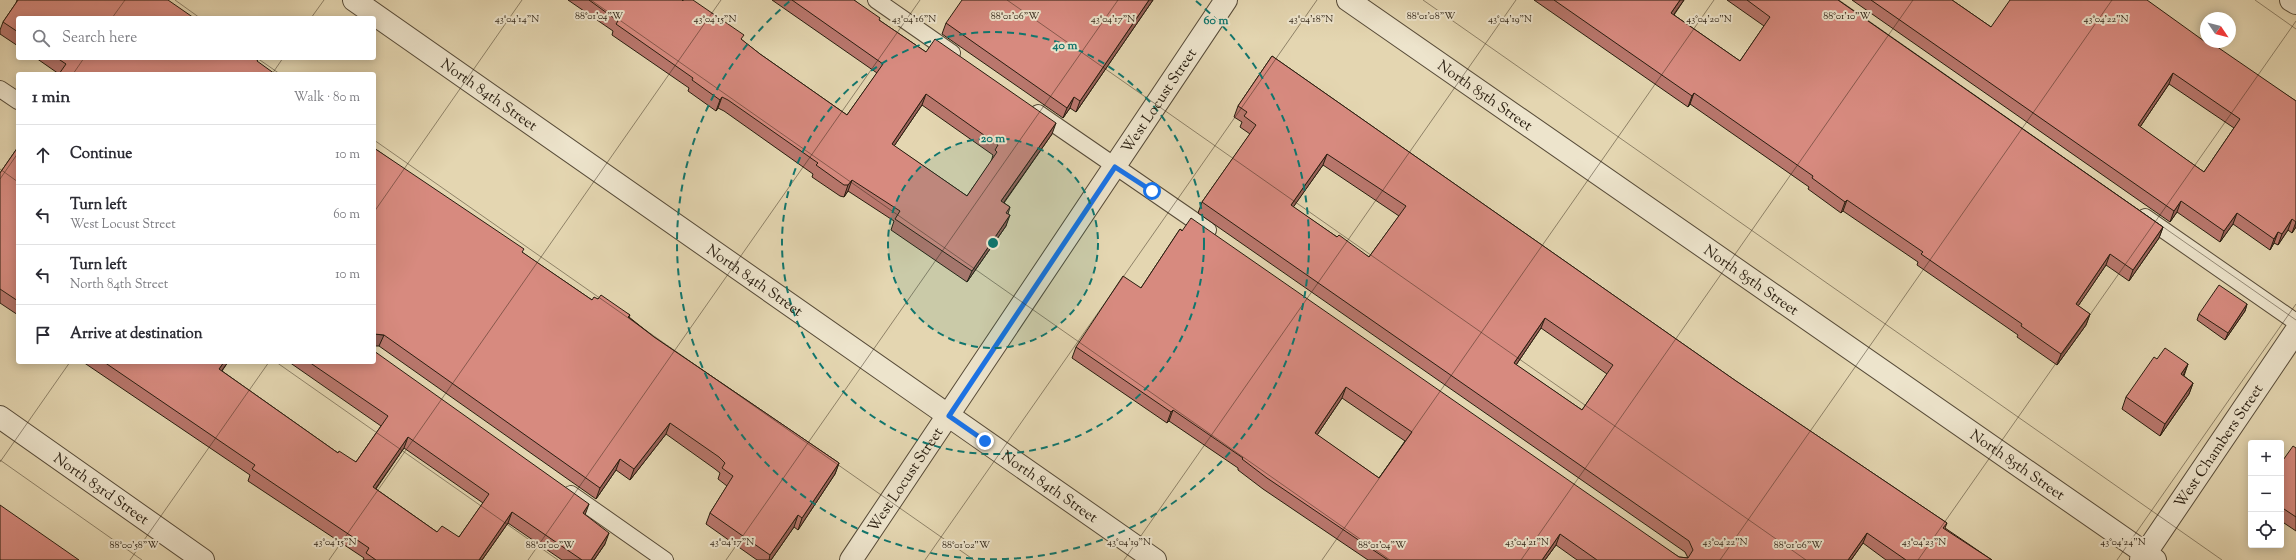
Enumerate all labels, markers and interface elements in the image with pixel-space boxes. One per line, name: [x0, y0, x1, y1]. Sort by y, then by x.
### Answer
text: 88°01'04"W: [575, 9, 623, 24]
text: 88°01'06"W: [991, 9, 1039, 24]
text: 88°01'08"W: [1407, 9, 1455, 24]
text: 88°01'10"W: [1823, 9, 1871, 24]
text: 43°04'14"N: [495, 12, 539, 27]
text: 43°04'15"N: [694, 12, 736, 27]
text: 43°04'16"N: [892, 12, 936, 27]
text: 43°04'17"N: [1091, 12, 1135, 27]
text: 60 m: [1204, 12, 1228, 30]
text: 43°04'18"N: [1289, 12, 1333, 27]
text: 43°04'19"N: [1488, 12, 1532, 27]
text: 43°04'20"N: [1686, 12, 1732, 27]
text: 43°04'22"N: [2083, 12, 2129, 27]
north arrow: [2200, 12, 2236, 48]
search box: [16, 16, 376, 60]
icon: search: [30, 27, 52, 49]
text: Search here: [62, 28, 137, 49]
text: 40 m: [1052, 37, 1077, 55]
street label: West Locust Street: [1117, 45, 1203, 158]
street label: North 84th Street: [436, 55, 541, 137]
street label: North 85th Street: [1433, 56, 1536, 137]
text: 1 min: [32, 86, 70, 110]
text: Walk · 80 m: [294, 89, 360, 107]
text: 20 m: [981, 130, 1005, 148]
icon: ahead: [32, 144, 54, 166]
text: Continue: [70, 144, 132, 165]
text: 10 m: [335, 146, 360, 164]
route start: [1143, 182, 1161, 200]
text: Turn left: [70, 195, 127, 216]
icon: left: [32, 204, 54, 226]
text: 60 m: [333, 206, 360, 224]
text: West Locust Street: [70, 216, 176, 234]
centre of rings: [986, 236, 1000, 250]
street label: North 84th Street: [701, 240, 806, 323]
street label: North 85th Street: [1699, 241, 1802, 322]
text: Turn left: [70, 255, 127, 276]
icon: left: [32, 264, 54, 286]
text: 10 m: [335, 266, 360, 284]
text: North 84th Street: [70, 276, 168, 294]
icon: arrive: [32, 324, 54, 346]
text: Arrive at destination: [70, 324, 203, 345]
street label: West Chambers Street: [2170, 380, 2269, 513]
street label: West Locust Street: [864, 424, 949, 537]
street label: North 85th Street: [1965, 425, 2068, 506]
route end: [976, 432, 994, 450]
map controls: [2248, 440, 2284, 548]
button: +: [2248, 440, 2284, 476]
street label: North 84th Street: [996, 447, 1101, 529]
street label: North 83rd Street: [49, 449, 152, 531]
button: −: [2248, 476, 2284, 512]
button: locate: [2248, 512, 2284, 548]
text: 43°04'15"N: [314, 535, 356, 550]
text: 43°04'17"N: [710, 535, 754, 550]
text: 43°04'19"N: [1107, 535, 1151, 550]
text: 43°04'21"N: [1505, 535, 1549, 550]
text: 43°04'22"N: [1702, 535, 1748, 550]
text: 43°04'23"N: [1902, 535, 1946, 550]
text: 43°04'24"N: [2100, 535, 2146, 550]
text: 88°00'58"W: [109, 538, 159, 553]
text: 88°01'00"W: [526, 538, 574, 553]
text: 88°01'02"W: [942, 538, 990, 553]
text: 88°01'04"W: [1358, 538, 1406, 553]
text: 88°01'06"W: [1774, 538, 1822, 553]

